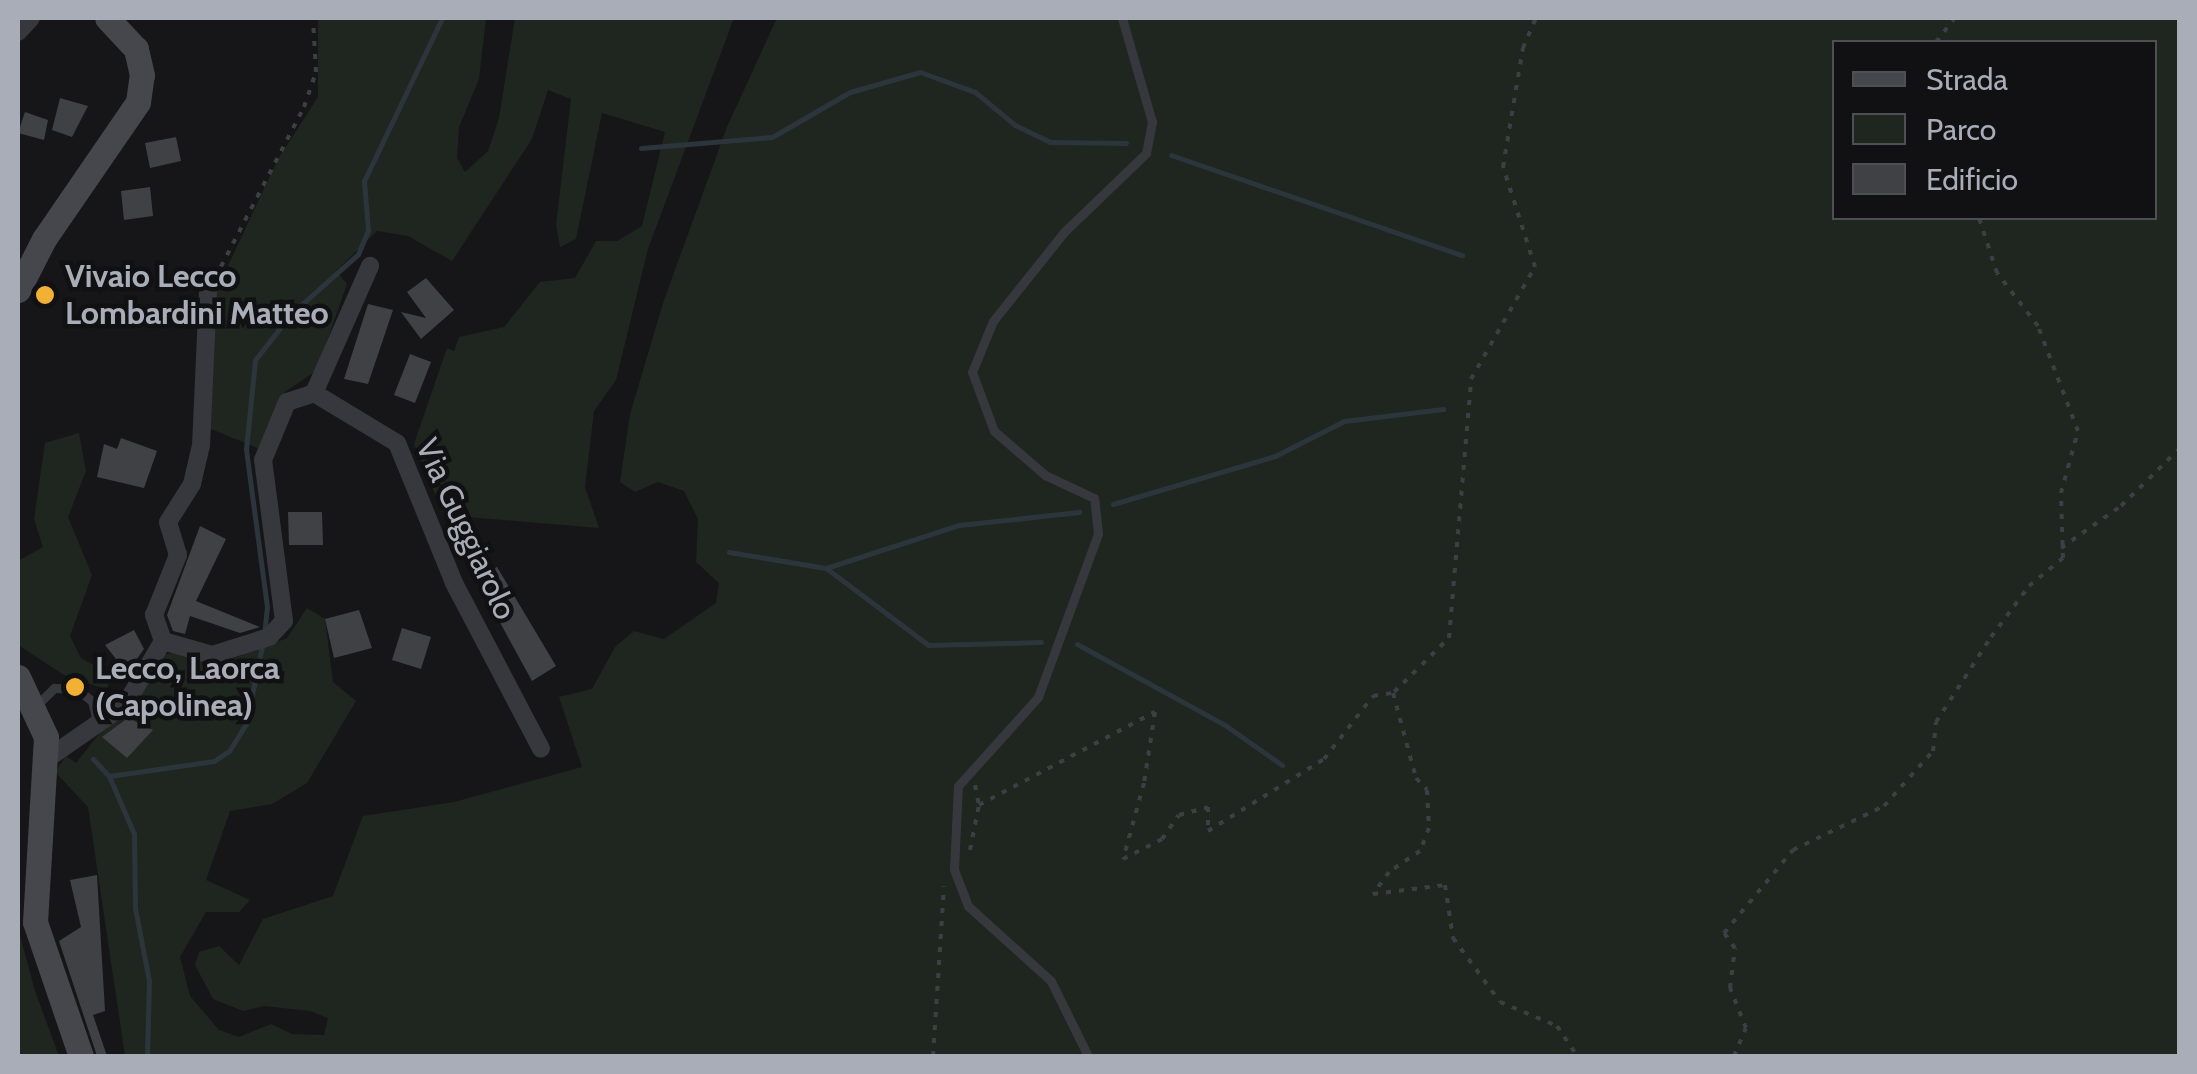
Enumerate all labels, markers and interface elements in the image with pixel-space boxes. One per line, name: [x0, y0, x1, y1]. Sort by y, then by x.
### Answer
legend: [1832, 40, 2157, 220]
text: Strada: [1926, 61, 2008, 98]
text: Parco: [1926, 111, 1996, 148]
text: Edificio: [1926, 161, 2018, 198]
place label: Vivaio Lecco Lombardini Matteo: [65, 258, 329, 333]
marker: Vivaio Lecco Lombardini Matteo: [34, 284, 56, 306]
street label: Via Guggiarolo: [407, 432, 525, 626]
place label: Lecco, Laorca (Capolinea): [95, 650, 280, 725]
marker: Lecco, Laorca (Capolinea): [64, 676, 86, 698]

